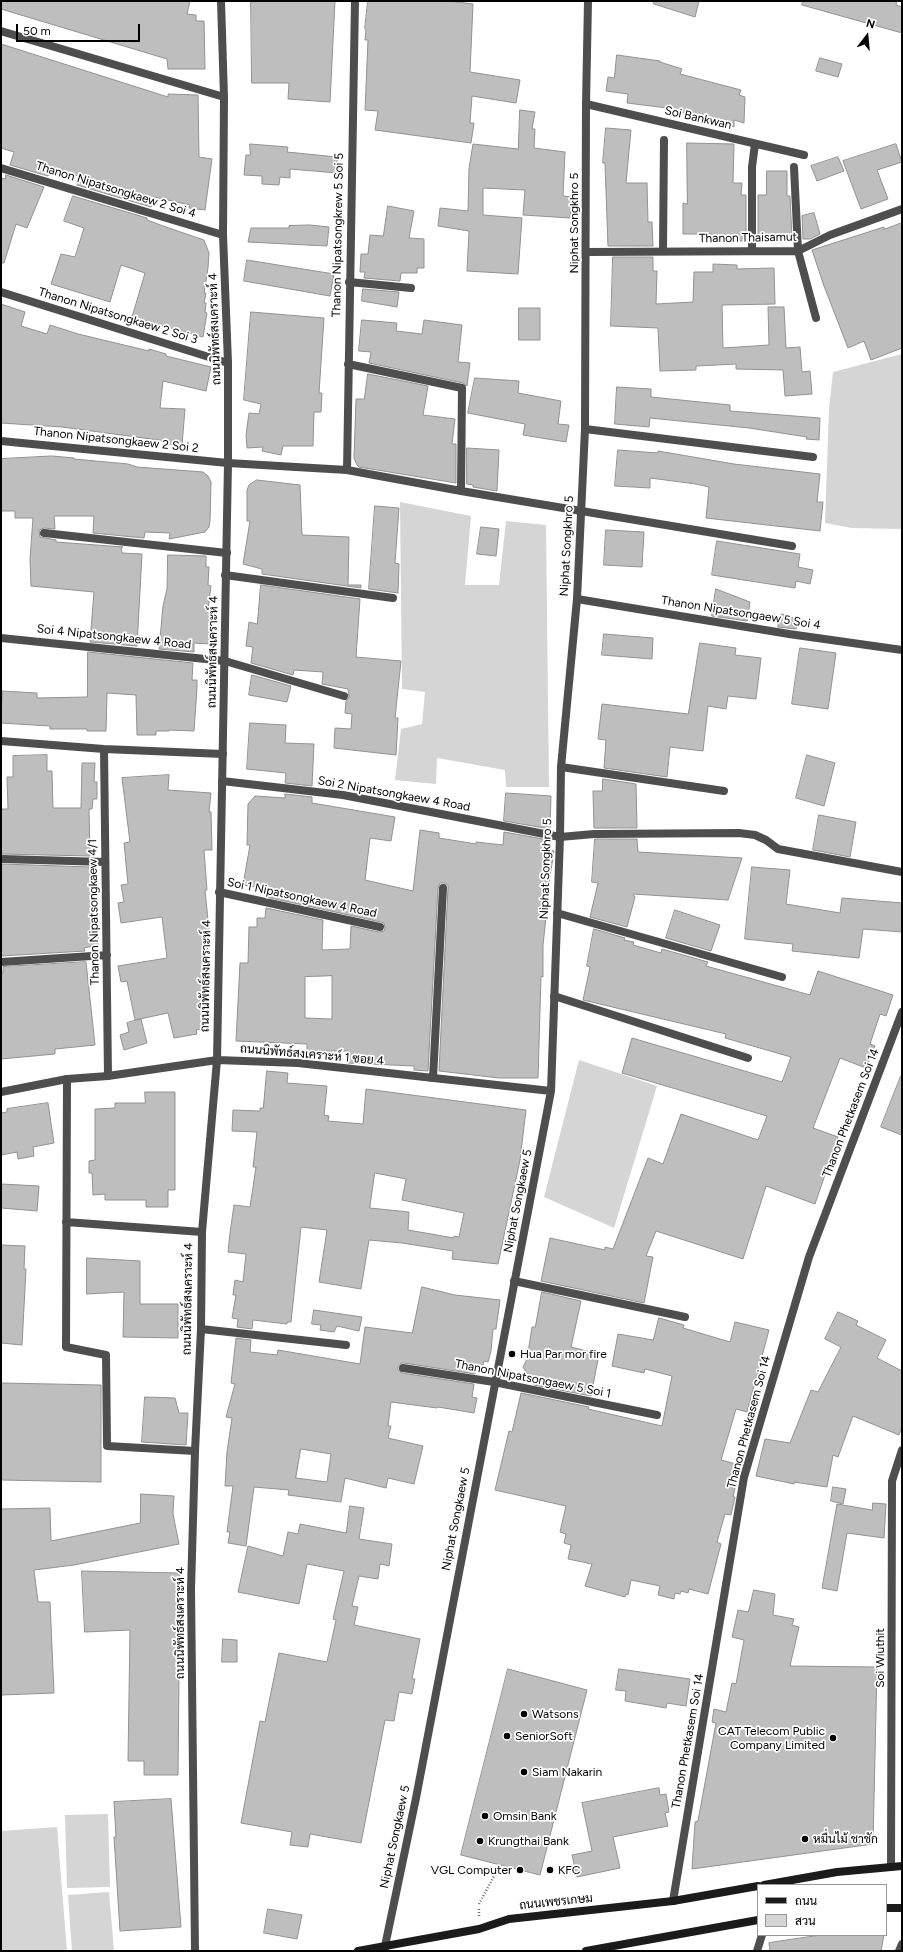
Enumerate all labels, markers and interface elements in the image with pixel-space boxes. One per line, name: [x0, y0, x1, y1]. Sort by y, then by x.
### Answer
scale bar: [18, 16, 142, 42]
north arrow: [847, 16, 887, 56]
text: N: [865, 17, 876, 31]
text: 50 m: [23, 24, 51, 38]
street label: Soi Bankwan: [663, 103, 733, 133]
street label: Thanon Nipatsongkrew 5 Soi 5: [329, 153, 347, 317]
street label: Thanon Nipatsongkaew 2 Soi 4: [34, 159, 198, 221]
street label: Niphat Songkhro 5: [567, 173, 581, 273]
street label: Thanon Thaisamut: [699, 230, 797, 246]
street label: ถนนนิพัทธ์สงเคราะห์ 4: [206, 273, 224, 385]
street label: Thanon Nipatsongkaew 2 Soi 3: [37, 285, 199, 347]
street label: Thanon Nipatsongkaew 2 Soi 2: [33, 424, 199, 456]
street label: Niphat Songkhro 5: [557, 495, 577, 597]
street label: Thanon Nipatsongaew 5 Soi 4: [660, 593, 822, 633]
street label: ถนนนิพัทธ์สงเคราะห์ 4: [205, 596, 221, 708]
street label: Soi 4 Nipatsongkaew 4 Road: [36, 622, 192, 652]
street label: Soi 2 Nipatsongkaew 4 Road: [317, 773, 471, 815]
street label: Niphat Songkhro 5: [537, 818, 555, 920]
street label: Thanon Nipatsongkaew 4/1: [86, 839, 102, 985]
street label: Soi 1 Nipatsongkaew 4 Road: [226, 875, 378, 921]
street label: ถนนนิพัทธ์สงเคราะห์ 4: [198, 920, 214, 1032]
street label: ถนนนิพัทธ์สงเคราะห์ 1 ซอย 4: [239, 1042, 385, 1068]
street label: Thanon Phetkasem Soi 14: [820, 1046, 882, 1180]
street label: Niphat Songkaew 5: [501, 1148, 535, 1254]
street label: ถนนนิพัทธ์สงเคราะห์ 4: [180, 1243, 196, 1355]
place label: Hua Par mor fire: [520, 1347, 607, 1361]
marker: Hua Par mor fire: [507, 1349, 517, 1359]
street label: Thanon Phetkasem Soi 14: [724, 1354, 774, 1490]
street label: Thanon Nipatsongaew 5 Soi 1: [454, 1357, 612, 1401]
street label: Niphat Songkaew 5: [439, 1466, 473, 1572]
street label: ถนนนิพัทธ์สงเคราะห์ 4: [173, 1567, 187, 1679]
street label: Soi Wiuthit: [873, 1628, 887, 1688]
street label: Thanon Phetkasem Soi 14: [669, 1672, 707, 1810]
place label: Watsons: [532, 1707, 579, 1721]
marker: Watsons: [519, 1709, 529, 1719]
place label: CAT Telecom Public Company Limited: [718, 1724, 825, 1752]
place label: SeniorSoft: [515, 1729, 573, 1743]
marker: SeniorSoft: [502, 1731, 512, 1741]
marker: CAT Telecom Public Company Limited: [828, 1733, 838, 1743]
place label: Siam Nakarin: [532, 1765, 602, 1779]
marker: Siam Nakarin: [519, 1767, 529, 1777]
street label: Niphat Songkaew 5: [377, 1784, 413, 1890]
place label: Omsin Bank: [493, 1809, 557, 1823]
marker: Omsin Bank: [480, 1811, 490, 1821]
place label: หมื่นไม้ ชาชัก: [813, 1832, 878, 1846]
place label: Krungthai Bank: [488, 1834, 569, 1848]
marker: หมื่นไม้ ชาชัก: [800, 1834, 810, 1844]
marker: Krungthai Bank: [475, 1836, 485, 1846]
place label: VGL Computer: [431, 1863, 512, 1877]
place label: KFC: [558, 1863, 580, 1877]
marker: VGL Computer: [515, 1865, 525, 1875]
marker: KFC: [545, 1865, 555, 1875]
legend: [757, 1884, 887, 1936]
street label: ถนนเพชรเกษม: [519, 1891, 593, 1913]
text: ถนน: [795, 1894, 817, 1908]
text: สวน: [795, 1914, 816, 1928]

